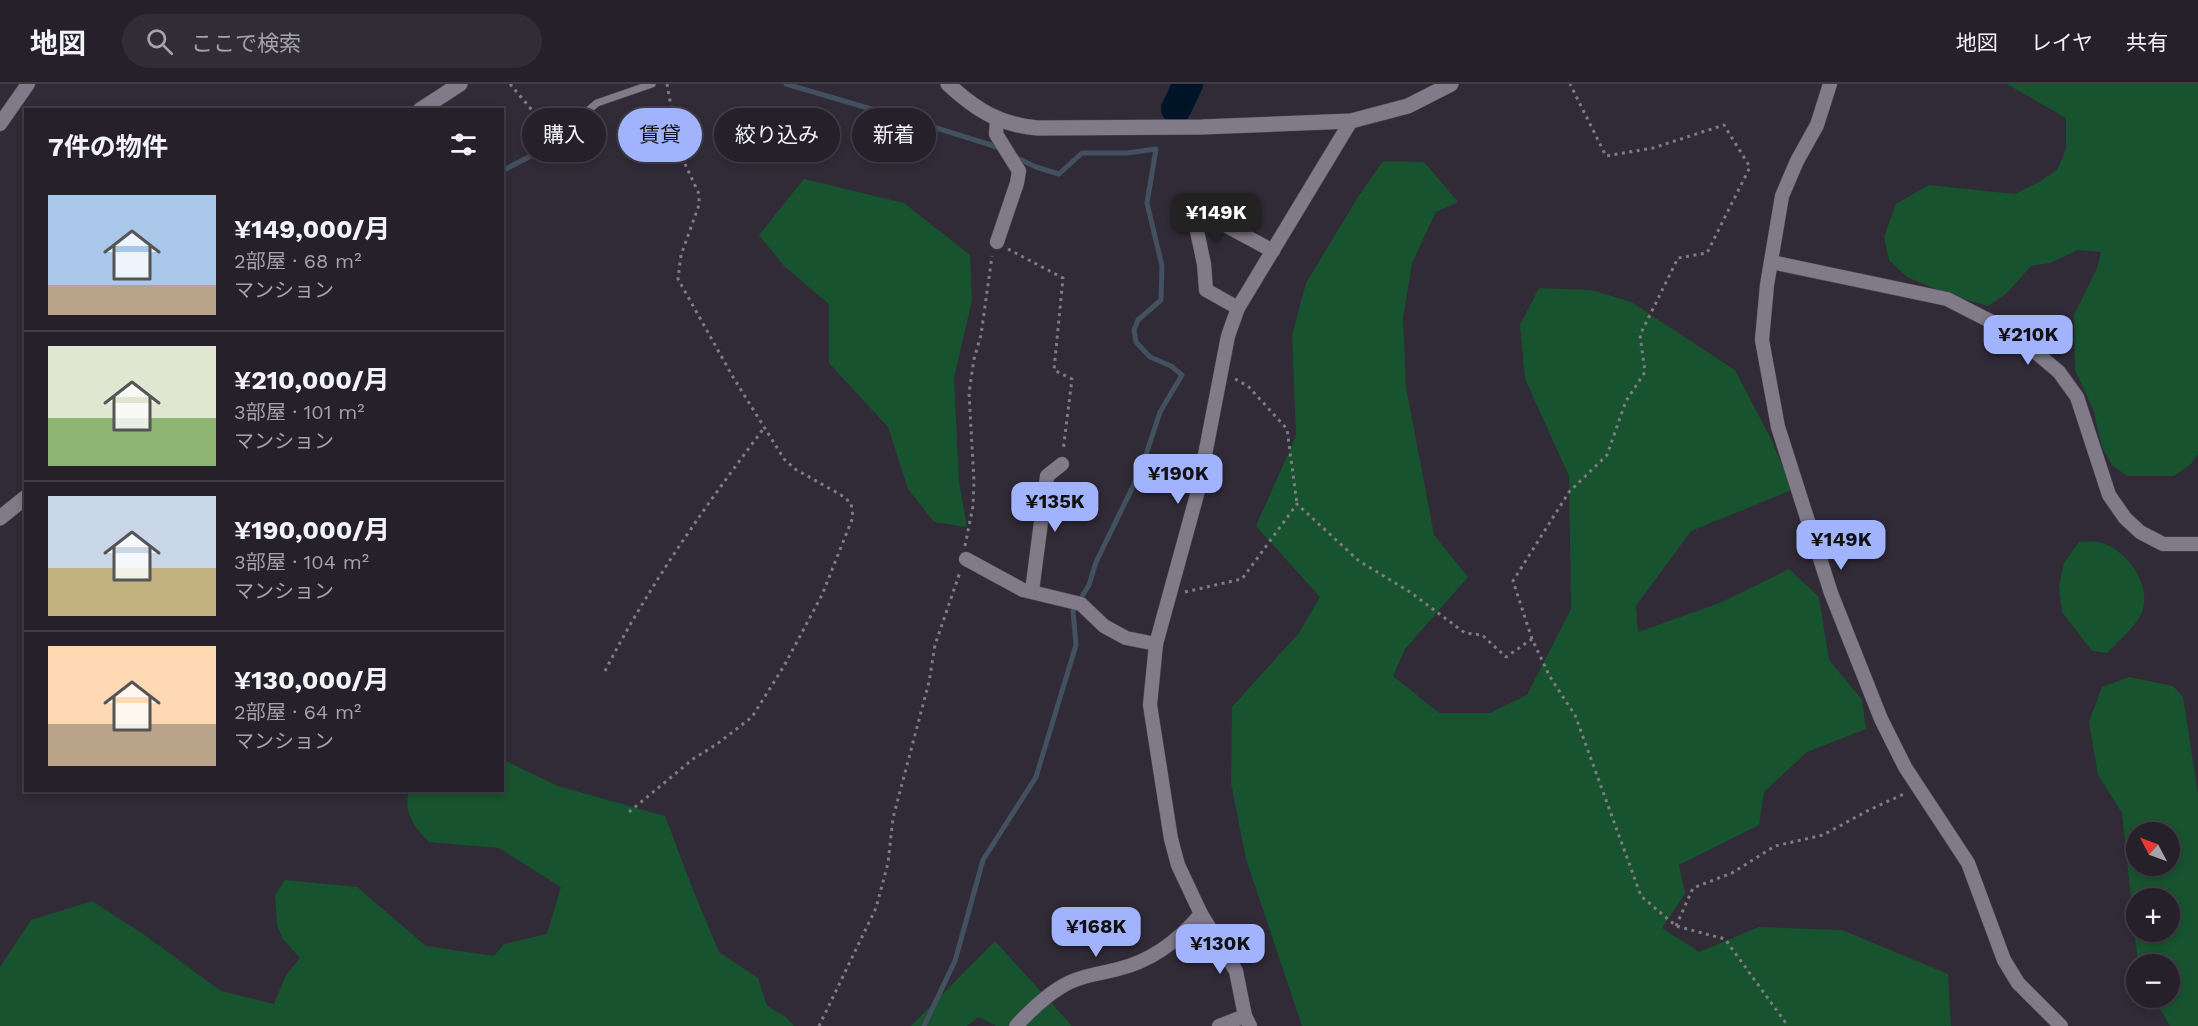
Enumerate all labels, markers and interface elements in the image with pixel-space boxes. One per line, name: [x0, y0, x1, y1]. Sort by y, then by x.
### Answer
search box: [122, 14, 542, 68]
icon: search: [143, 25, 176, 58]
text: 地図: [30, 27, 86, 60]
text: 地図: [1956, 30, 1998, 55]
text: レイヤ: [2031, 30, 2093, 55]
text: 共有: [2126, 30, 2168, 55]
text: ここで検索: [191, 31, 301, 56]
chip: 購入: [522, 108, 606, 162]
chip: 賃貸: [618, 108, 702, 162]
chip: 絞り込み: [714, 108, 840, 162]
chip: 新着: [852, 108, 936, 162]
icon: filters: [447, 128, 480, 161]
text: 7件の物件: [48, 132, 168, 162]
pin: ¥149K: [1174, 193, 1258, 244]
text: ¥149K: [1185, 200, 1247, 224]
text: ¥149,000/月: [234, 214, 390, 244]
icon: home: [96, 219, 168, 291]
text: 2部屋 · 68 m²: [234, 249, 361, 273]
text: マンション: [234, 278, 334, 302]
pin: ¥210K: [1986, 315, 2070, 366]
text: ¥210K: [1998, 322, 2058, 346]
text: ¥210,000/月: [234, 365, 390, 395]
icon: home: [96, 370, 168, 442]
text: 3部屋 · 101 m²: [234, 400, 365, 424]
text: マンション: [234, 429, 334, 453]
pin: ¥190K: [1136, 454, 1220, 505]
text: ¥190K: [1148, 461, 1209, 485]
pin: ¥135K: [1013, 482, 1097, 533]
text: ¥135K: [1025, 489, 1085, 513]
text: ¥190,000/月: [234, 515, 390, 545]
icon: home: [96, 520, 168, 592]
pin: ¥149K: [1799, 520, 1883, 571]
text: ¥149K: [1810, 527, 1872, 551]
text: 3部屋 · 104 m²: [234, 550, 369, 574]
text: マンション: [234, 579, 334, 603]
text: ¥130,000/月: [234, 665, 390, 695]
icon: home: [96, 670, 168, 742]
text: 2部屋 · 64 m²: [234, 700, 361, 724]
text: マンション: [234, 729, 334, 753]
north arrow: [2126, 822, 2180, 876]
map controls: [2126, 822, 2180, 1008]
button: +: [2126, 888, 2180, 942]
pin: ¥168K: [1054, 907, 1138, 958]
text: ¥168K: [1066, 914, 1126, 938]
pin: ¥130K: [1178, 924, 1262, 975]
text: ¥130K: [1190, 931, 1250, 955]
button: −: [2126, 954, 2180, 1008]

